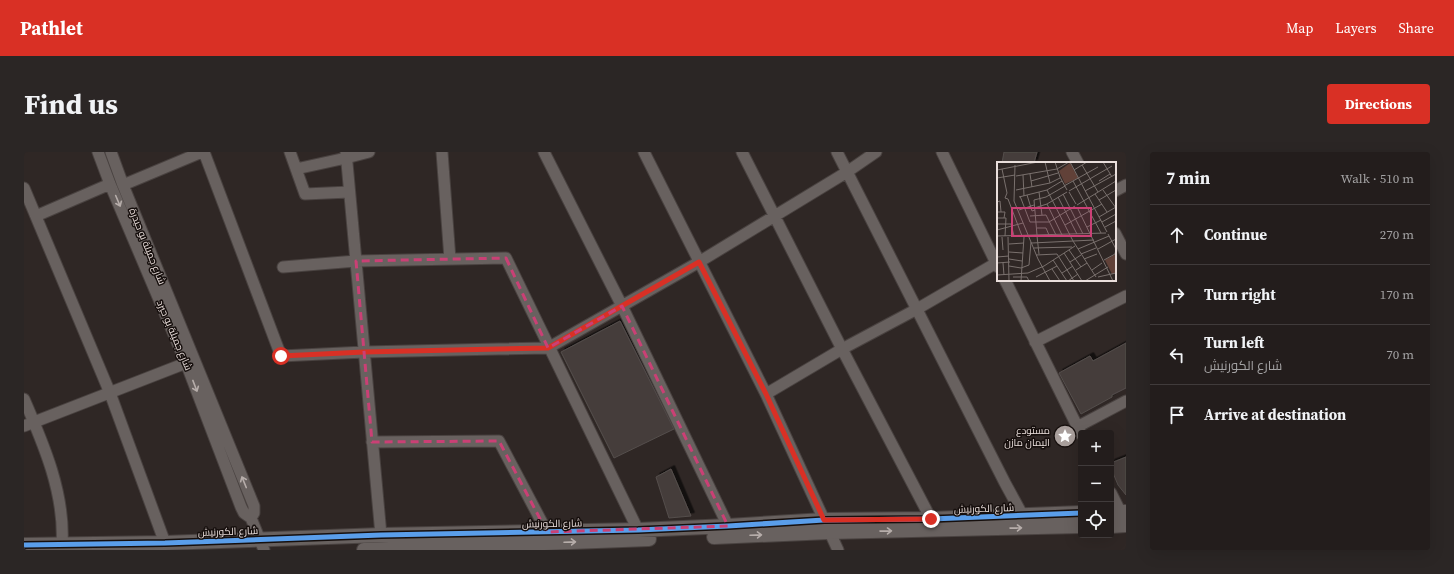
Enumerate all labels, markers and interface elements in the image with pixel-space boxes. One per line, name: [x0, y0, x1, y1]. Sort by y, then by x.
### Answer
text: Pathlet: [20, 15, 83, 41]
text: Map: [1286, 18, 1313, 38]
text: Layers: [1335, 18, 1377, 38]
text: Share: [1399, 18, 1434, 38]
button: Directions: [1327, 84, 1430, 124]
text: Find us: [24, 85, 118, 123]
inset map: [997, 162, 1116, 281]
text: 7 min: [1166, 166, 1210, 190]
text: Walk · 510 m: [1341, 170, 1414, 187]
one-way arrow: [114, 195, 122, 207]
street label: شارع جميلة بو حيدرة: [126, 206, 169, 286]
icon: ahead: [1166, 224, 1188, 246]
text: Continue: [1204, 224, 1267, 245]
text: 270 m: [1380, 226, 1414, 243]
icon: right: [1166, 284, 1188, 306]
text: Turn right: [1204, 284, 1276, 305]
text: 170 m: [1380, 286, 1414, 303]
street label: شارع جميلة بو حيرد: [154, 298, 195, 372]
text: Turn left: [1204, 332, 1264, 353]
icon: left: [1166, 344, 1188, 366]
text: 70 m: [1386, 346, 1414, 363]
route start: [272, 347, 290, 365]
text: شارع الكورنيش: [1204, 357, 1282, 374]
one-way arrow: [192, 379, 200, 391]
icon: arrive: [1166, 404, 1188, 426]
text: Arrive at destination: [1204, 404, 1346, 425]
place icon: مستودع اليمان مازن: [1052, 423, 1078, 449]
place label: مستودع اليمان مازن: [1004, 424, 1050, 449]
map controls: [1078, 430, 1114, 538]
button: +: [1078, 430, 1114, 466]
button: −: [1078, 466, 1114, 502]
one-way arrow: [240, 476, 248, 488]
street label: شارع الكورنيش: [954, 501, 1014, 516]
button: locate: [1078, 502, 1114, 538]
route end: [922, 510, 940, 528]
street label: شارع الكورنيش: [522, 516, 582, 531]
street label: شارع الكورنيش: [198, 524, 258, 539]
one-way arrow: [1009, 524, 1022, 532]
one-way arrow: [879, 527, 892, 535]
one-way arrow: [749, 531, 762, 539]
one-way arrow: [563, 538, 576, 546]

